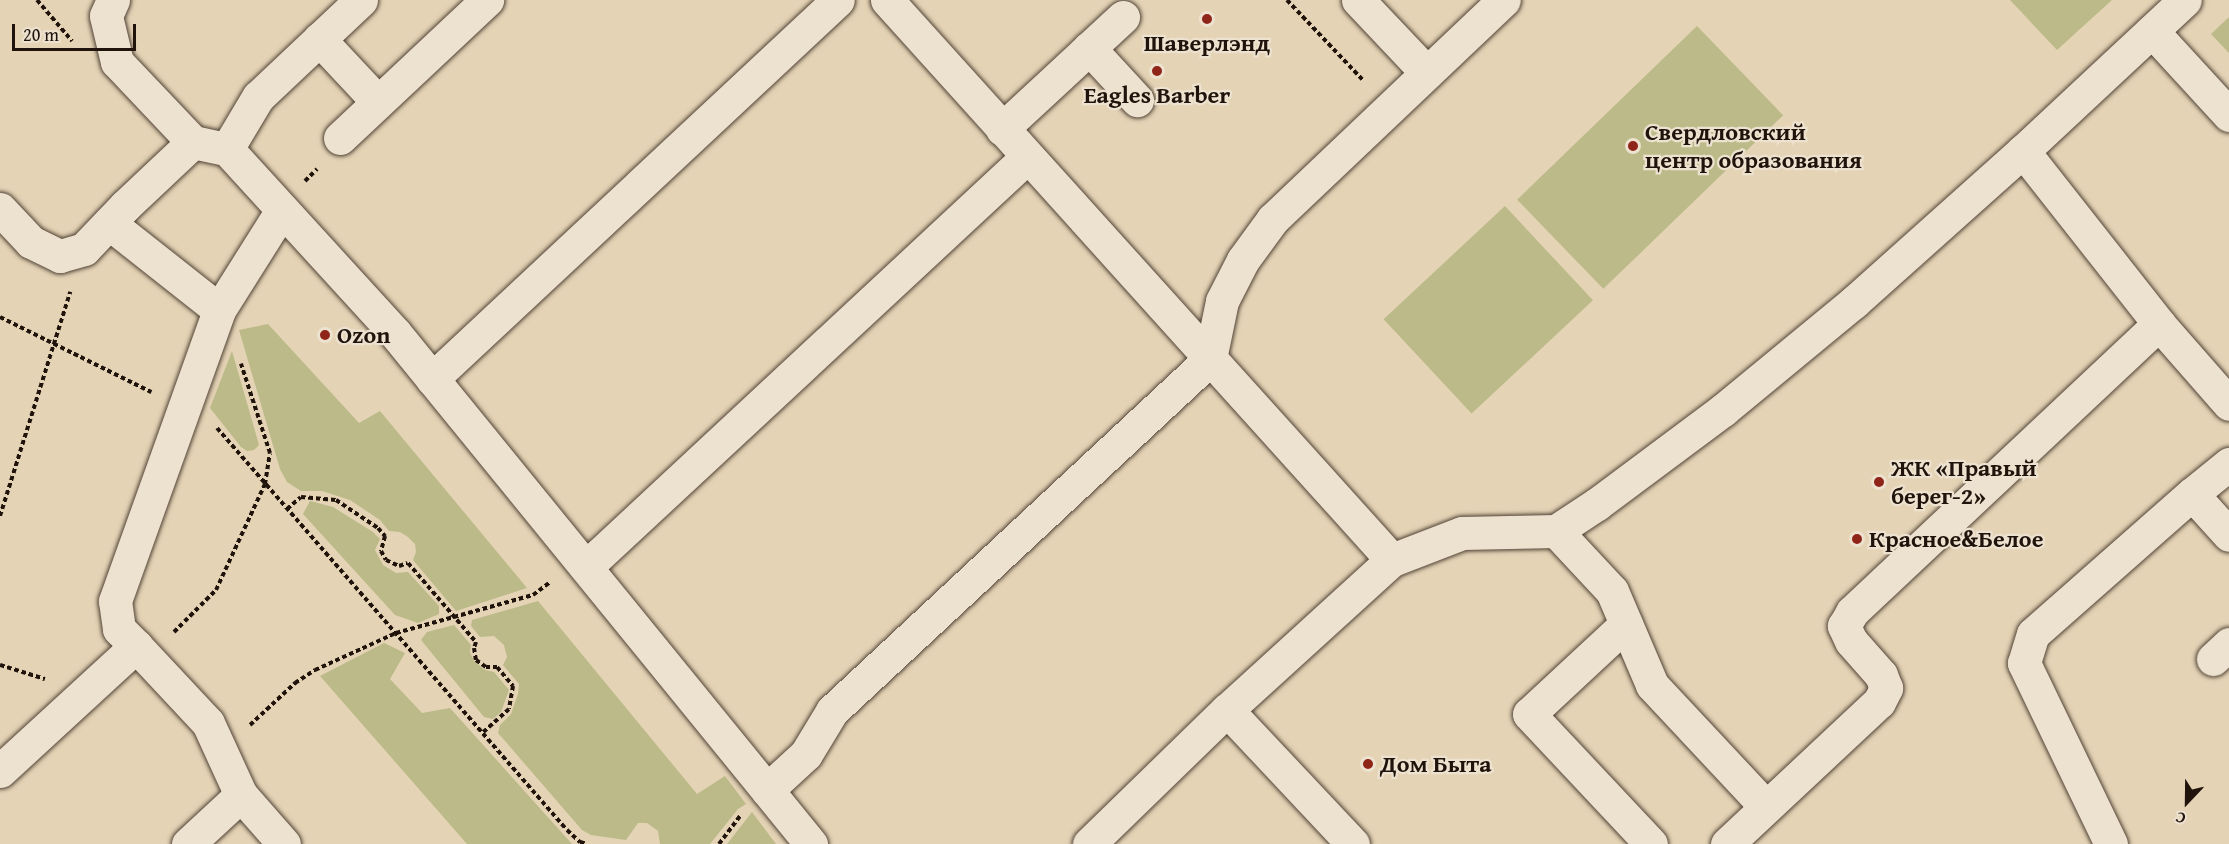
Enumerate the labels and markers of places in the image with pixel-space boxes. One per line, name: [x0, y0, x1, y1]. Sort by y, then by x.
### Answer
marker: Шаверлэнд: [1200, 12, 1214, 26]
place label: Шаверлэнд: [1144, 29, 1270, 57]
marker: Eagles Barber: [1150, 64, 1164, 78]
place label: Eagles Barber: [1084, 81, 1230, 109]
place label: Свердловский центр образования: [1645, 118, 1862, 174]
marker: Свердловский центр образования: [1626, 139, 1640, 153]
place label: Ozon: [337, 321, 390, 349]
marker: Ozon: [318, 328, 332, 342]
place label: ЖК «Правый берег-2»: [1891, 454, 2037, 510]
marker: ЖК «Правый берег-2»: [1872, 475, 1886, 489]
place label: Красное&Белое: [1869, 525, 2043, 553]
marker: Красное&Белое: [1850, 532, 1864, 546]
place label: Дом Быта: [1380, 750, 1491, 778]
marker: Дом Быта: [1361, 757, 1375, 771]

